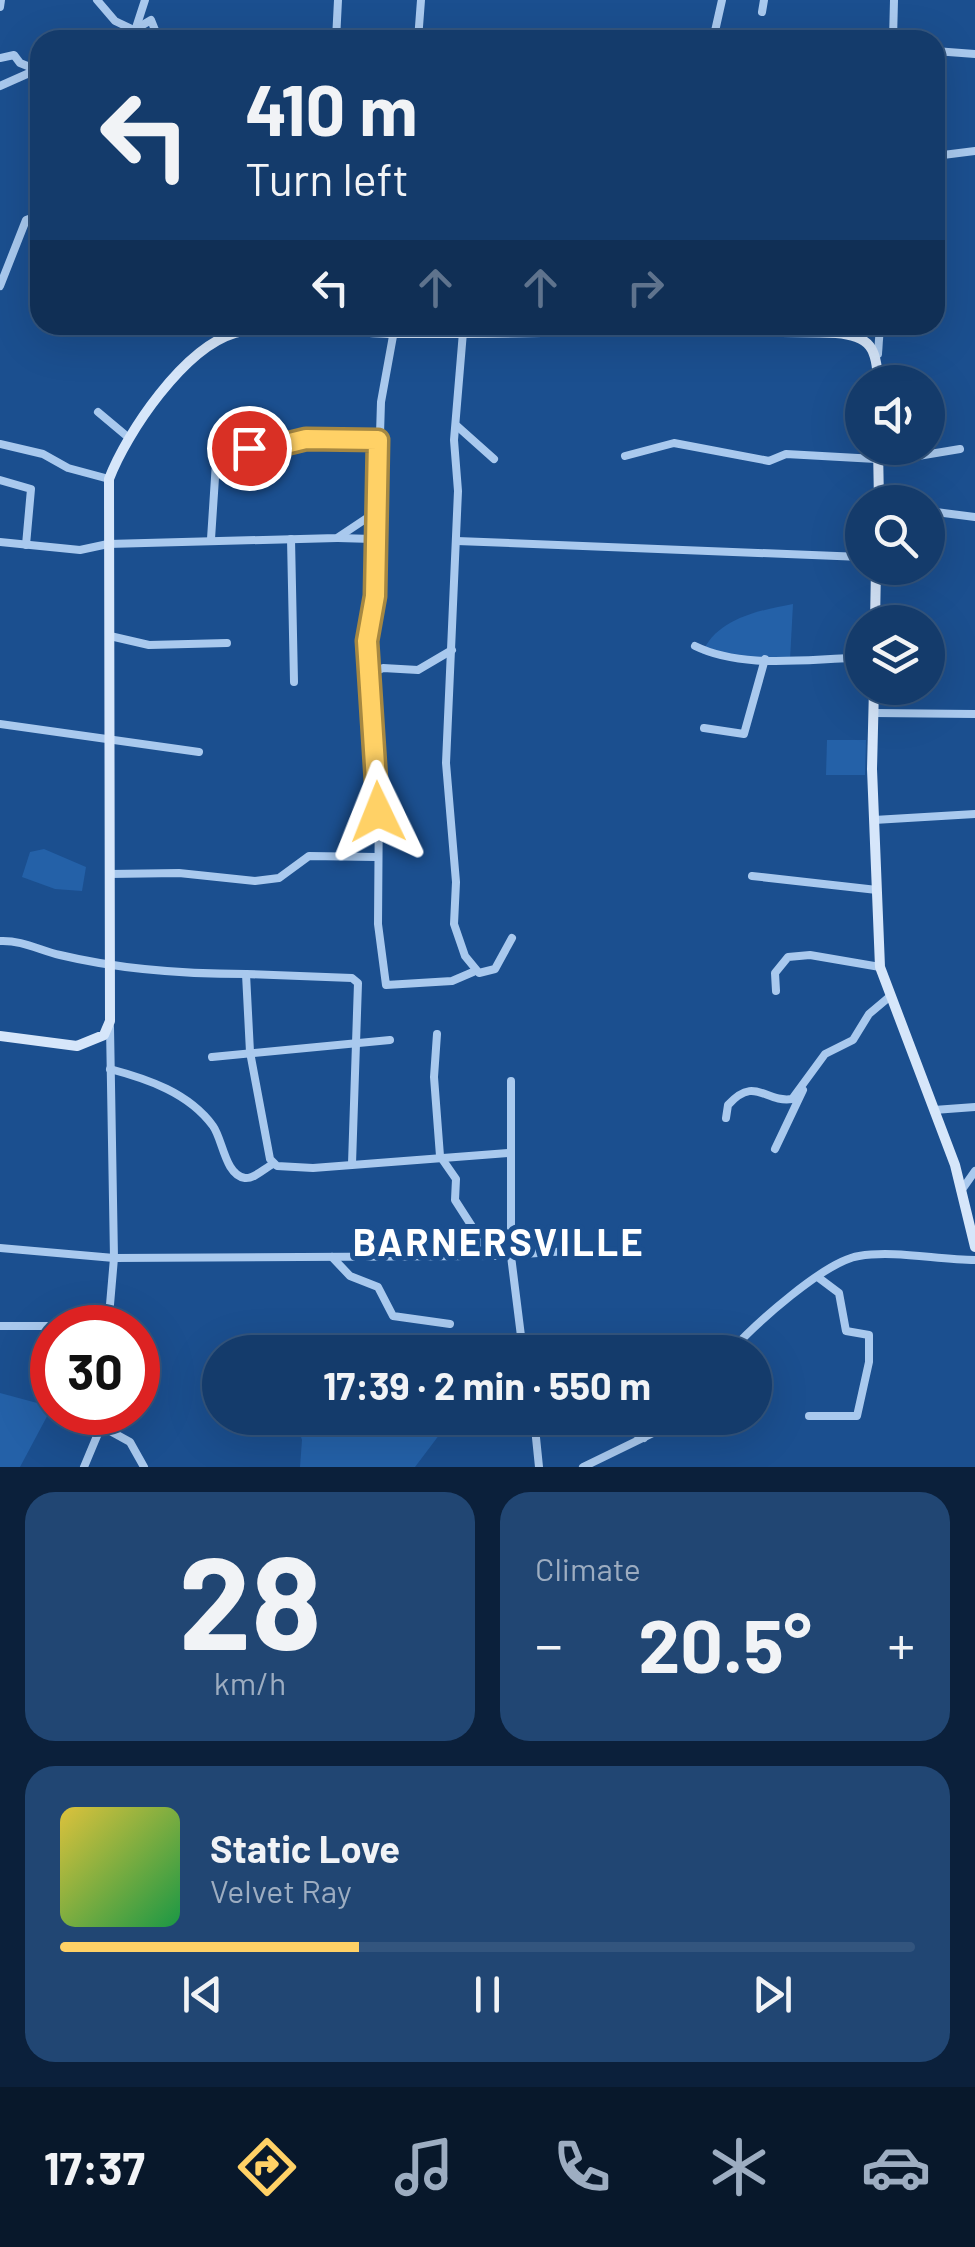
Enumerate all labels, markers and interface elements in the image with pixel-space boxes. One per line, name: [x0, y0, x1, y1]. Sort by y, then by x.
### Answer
text: 410 m: [245, 66, 418, 150]
icon: left: [80, 70, 210, 200]
text: Turn left: [245, 151, 409, 205]
icon: left: [303, 260, 358, 315]
icon: ahead: [408, 260, 463, 315]
icon: ahead: [513, 260, 568, 315]
icon: right: [618, 260, 673, 315]
map controls: [845, 365, 945, 705]
button: sound: [845, 365, 945, 465]
pin: [207, 406, 292, 491]
icon: arrive: [222, 421, 277, 476]
button: search: [845, 485, 945, 585]
button: layers: [845, 605, 945, 705]
position arrow: [326, 760, 430, 864]
district label: BARNERSVILLE: [353, 1218, 645, 1264]
speed limit sign: 30: [30, 1305, 160, 1435]
text: 17:39 · 2 min · 550 m: [323, 1362, 651, 1408]
text: 28: [178, 1520, 322, 1676]
text: Climate: [535, 1549, 641, 1587]
text: 20.5°: [638, 1598, 812, 1688]
text: −: [535, 1610, 563, 1676]
text: +: [887, 1610, 915, 1676]
text: km/h: [214, 1663, 286, 1701]
text: Static Love: [210, 1825, 400, 1871]
text: Velvet Ray: [210, 1871, 352, 1909]
icon: previous: [175, 1967, 230, 2022]
icon: pause: [460, 1967, 515, 2022]
icon: next: [745, 1967, 800, 2022]
icon: directions: [232, 2132, 302, 2202]
icon: music: [389, 2132, 459, 2202]
icon: phone: [547, 2132, 617, 2202]
icon: climate: [704, 2132, 774, 2202]
icon: car: [861, 2132, 931, 2202]
text: 17:37: [44, 2140, 145, 2194]

